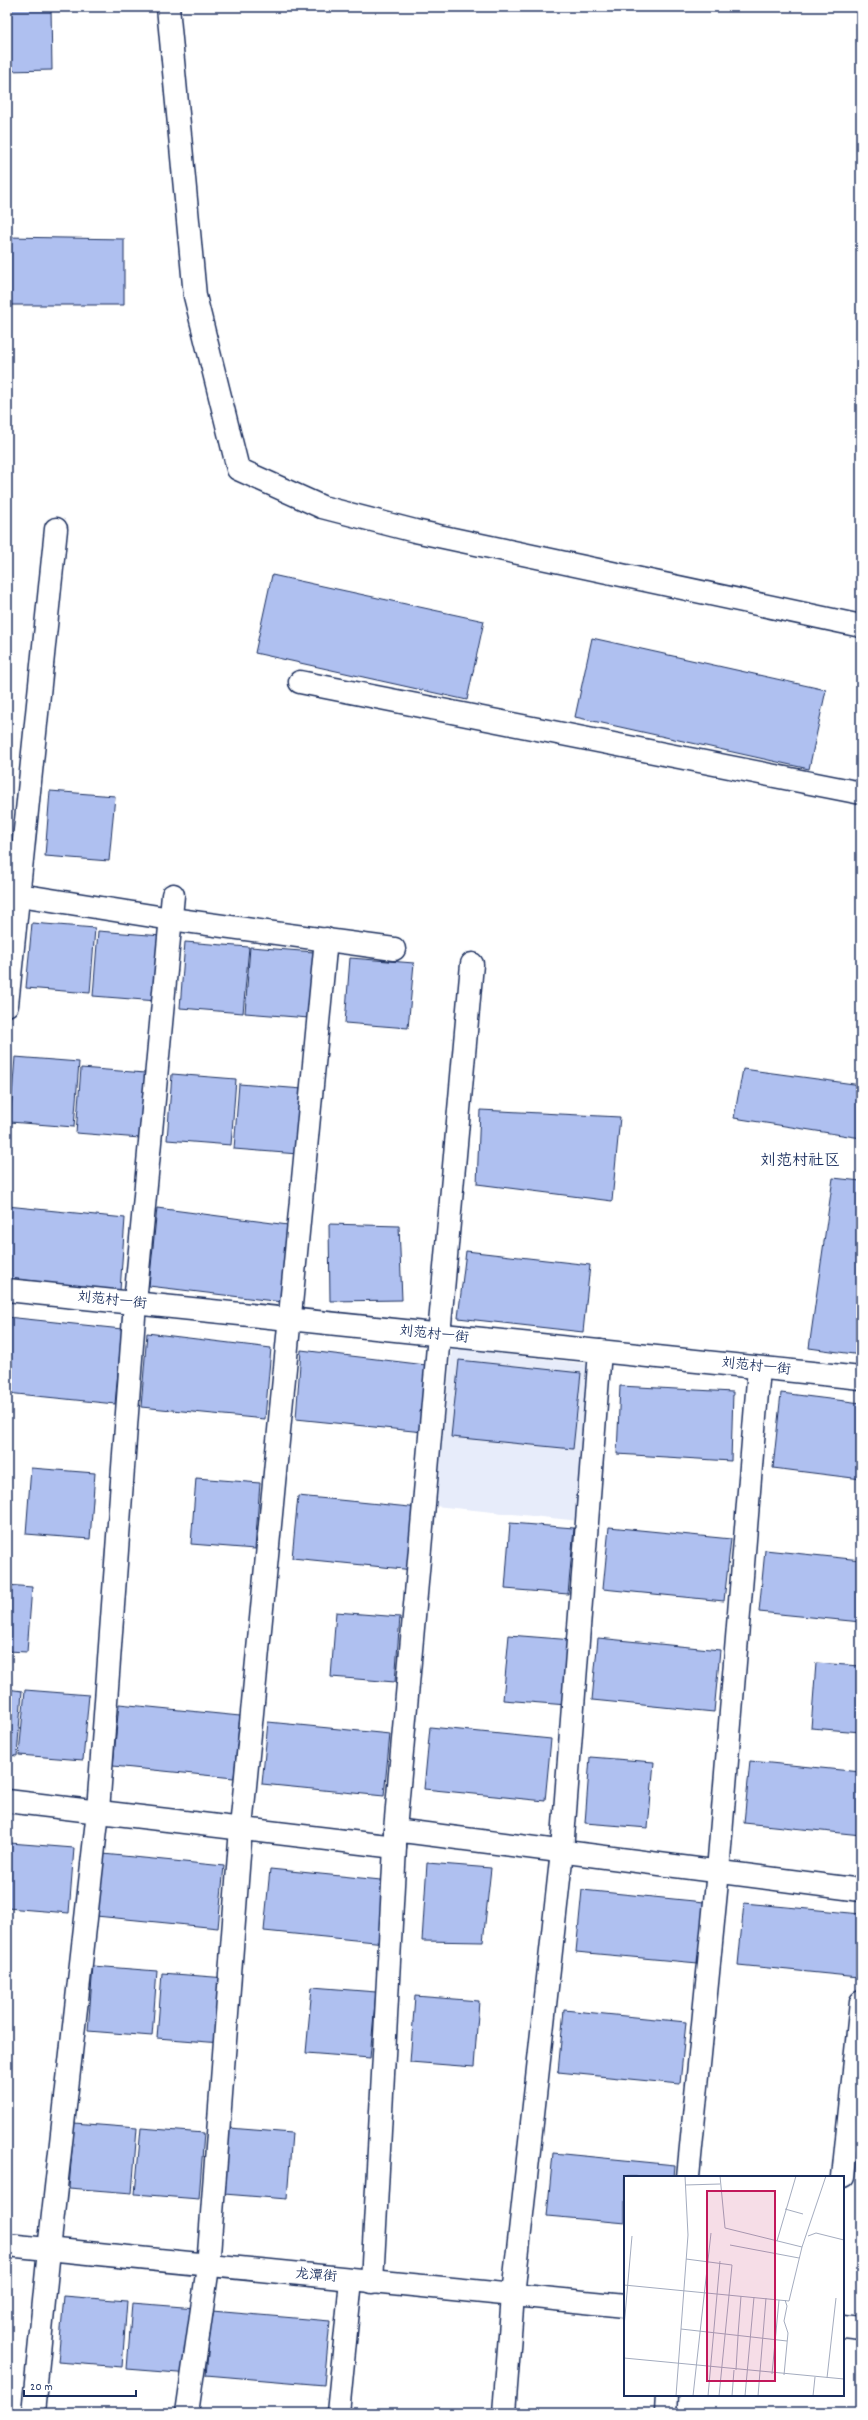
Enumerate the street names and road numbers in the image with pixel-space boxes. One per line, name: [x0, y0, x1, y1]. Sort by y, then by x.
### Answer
street label: 刘范村一街: [76, 1287, 148, 1315]
street label: 刘范村一街: [398, 1321, 470, 1349]
street label: 刘范村一街: [720, 1353, 792, 1381]
street label: 龙潭街: [294, 2264, 338, 2288]

